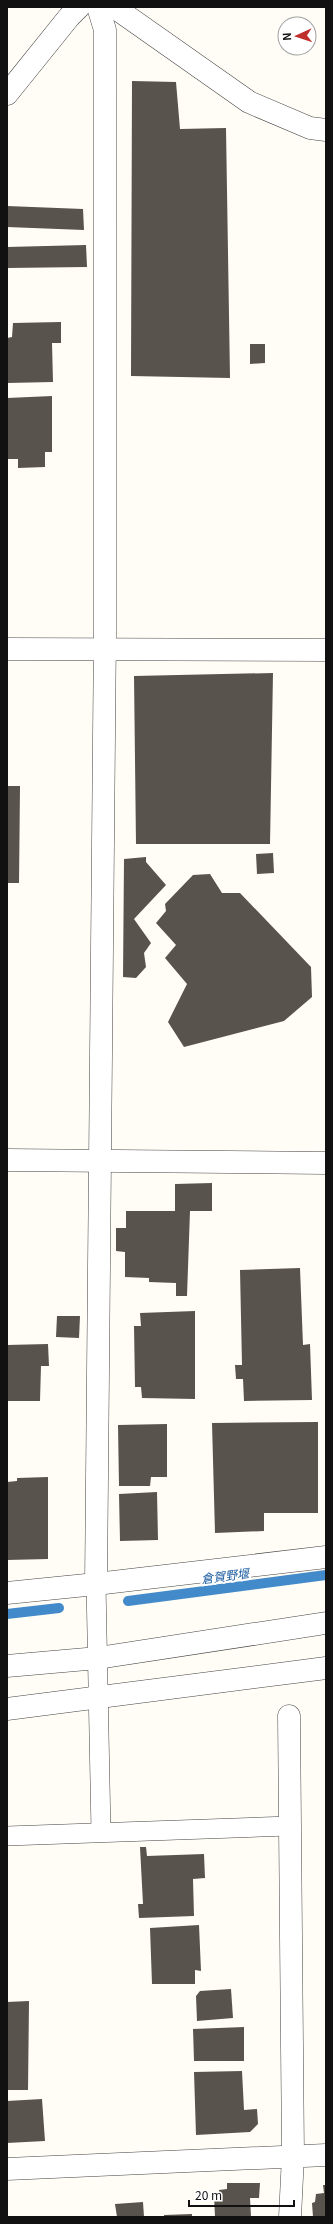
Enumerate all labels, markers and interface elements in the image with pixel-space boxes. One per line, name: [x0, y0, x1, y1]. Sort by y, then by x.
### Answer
north arrow: [277, 16, 317, 56]
text: N: [278, 32, 294, 41]
water label: 倉賀野堰: [200, 1563, 252, 1586]
scale bar: [189, 2182, 294, 2208]
text: 20 m: [195, 2186, 222, 2203]

